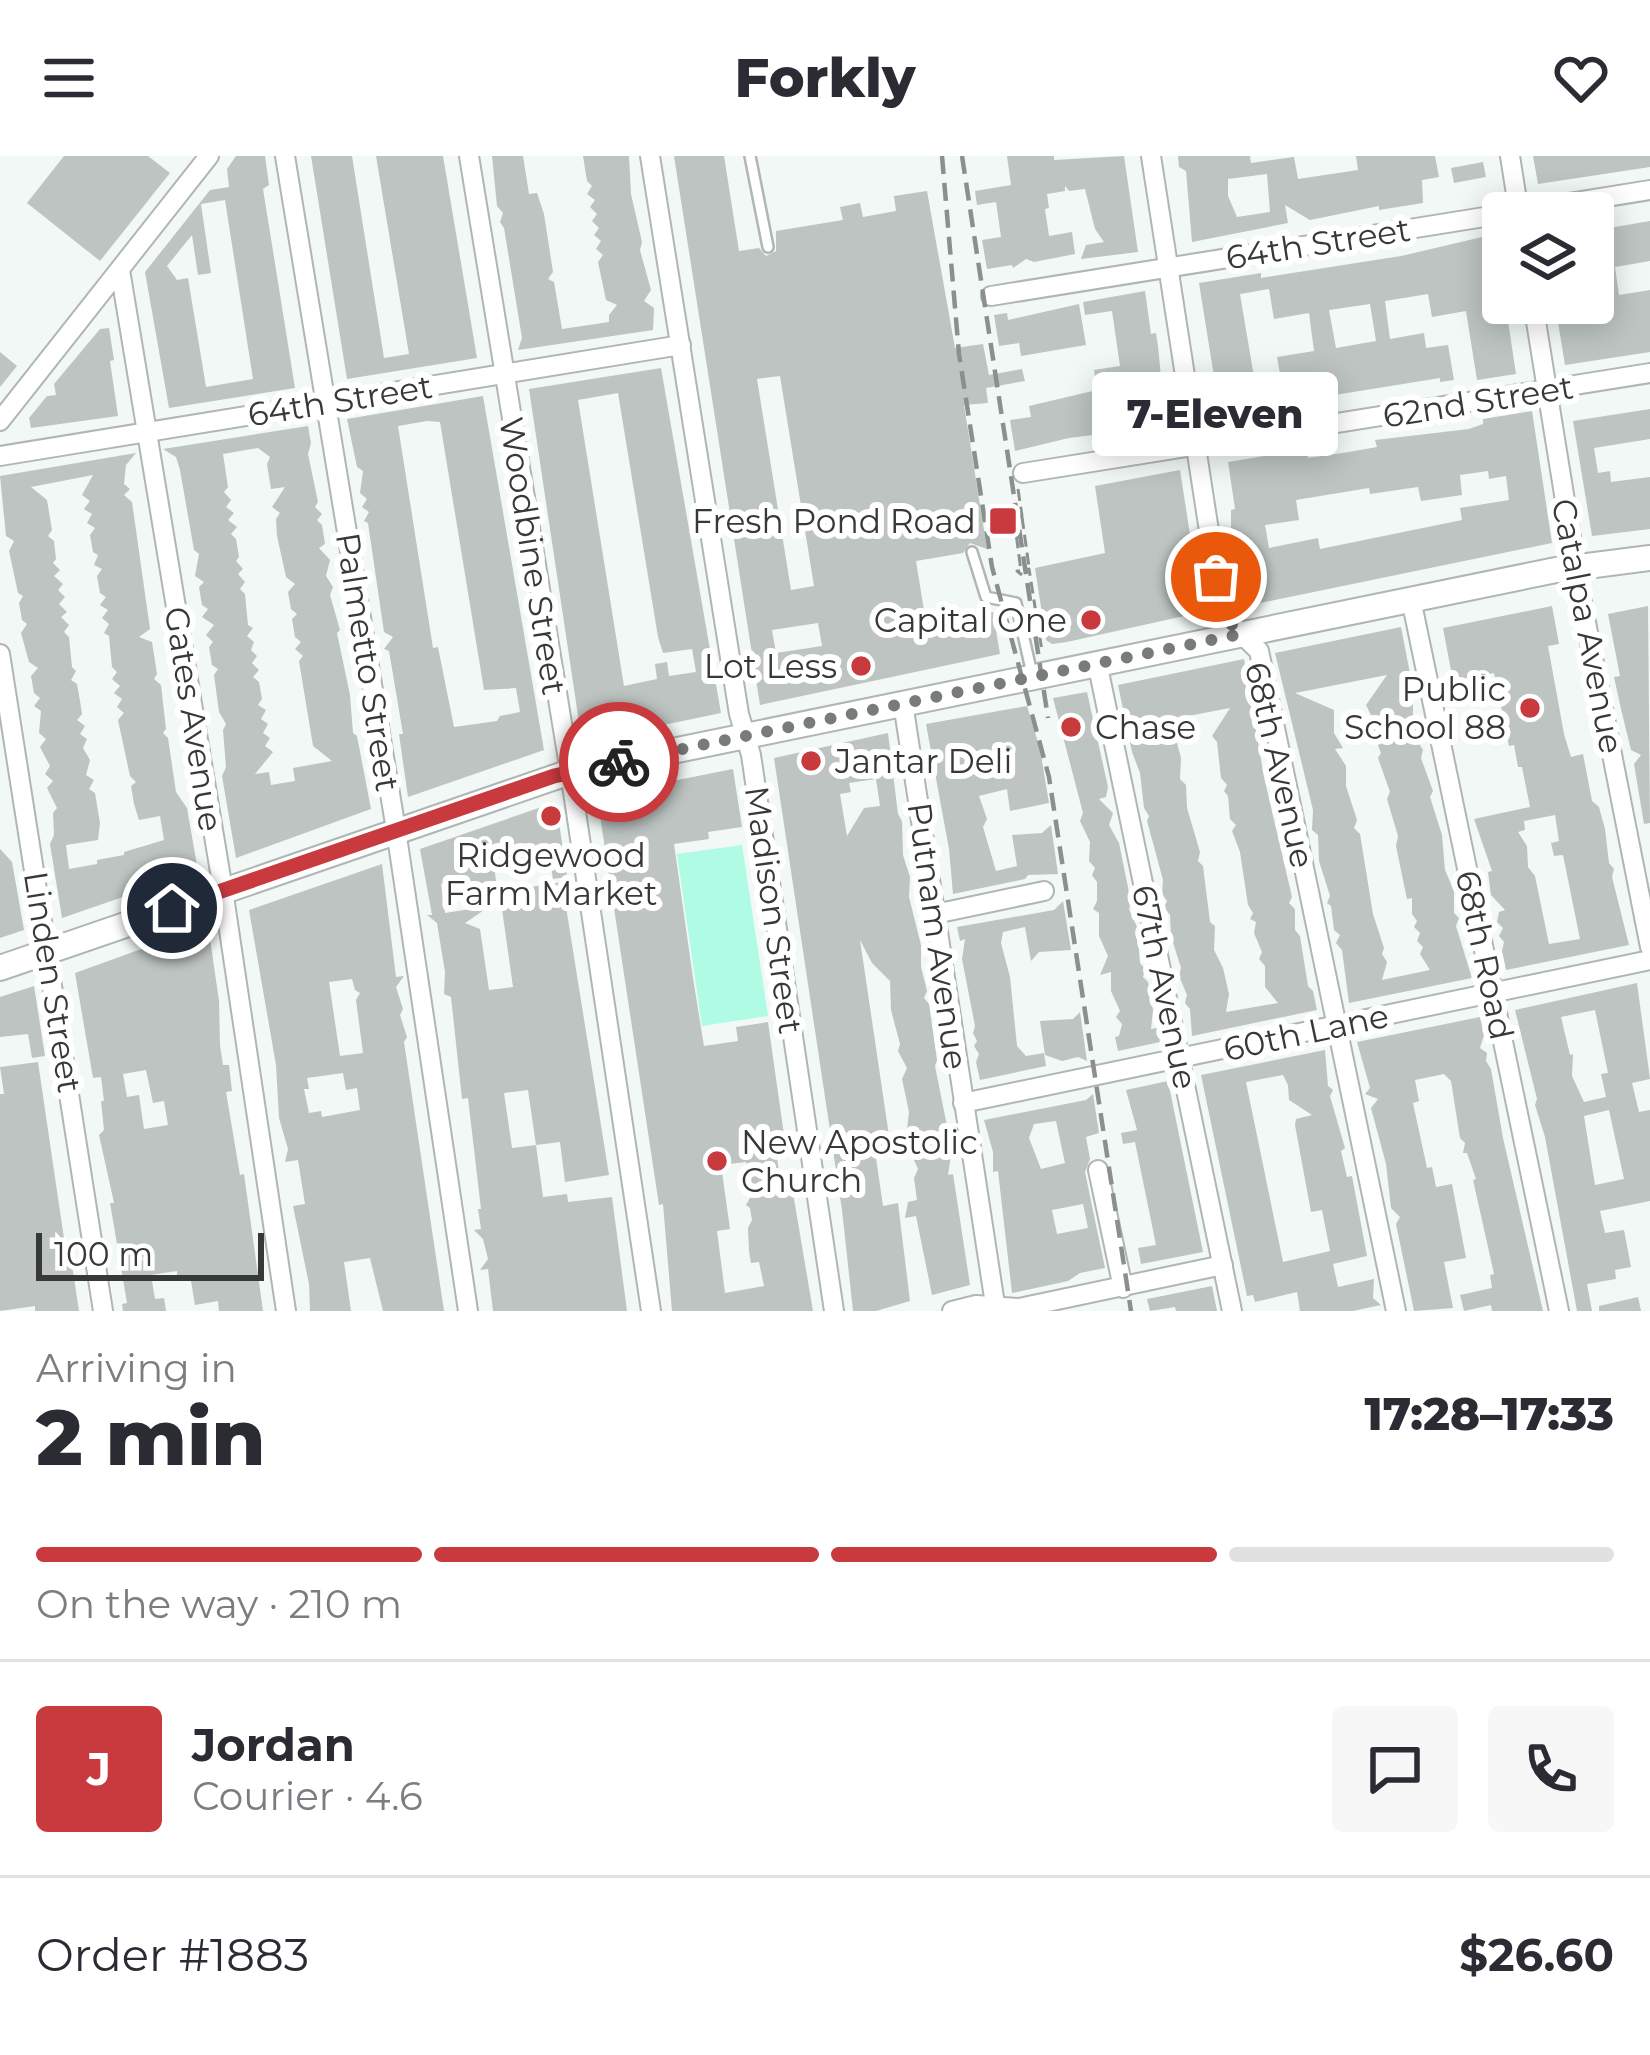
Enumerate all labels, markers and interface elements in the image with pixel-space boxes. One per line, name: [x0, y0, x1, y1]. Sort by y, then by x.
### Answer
icon: menu: [36, 45, 102, 111]
text: Forkly: [735, 45, 915, 111]
icon: heart: [1548, 45, 1614, 111]
map controls: [1482, 192, 1614, 324]
button: layers: [1482, 192, 1614, 324]
street label: 64th Street: [1223, 209, 1413, 277]
street label: 64th Street: [245, 366, 435, 434]
street label: 62nd Street: [1380, 366, 1576, 436]
callout: 7-Eleven: [1093, 373, 1339, 457]
text: 7-Eleven: [1127, 390, 1303, 438]
street label: Woodbine Street: [491, 414, 575, 698]
street label: Catalpa Avenue: [1544, 495, 1632, 757]
place label: Fresh Pond Road: [692, 501, 976, 541]
marker: Fresh Pond Road: [987, 505, 1019, 537]
pin: [1165, 526, 1267, 628]
street label: Palmetto Street: [328, 530, 408, 794]
icon: bag: [1183, 544, 1249, 610]
place label: Capital One: [874, 600, 1067, 640]
street label: Gates Avenue: [156, 604, 232, 834]
marker: Capital One: [1078, 607, 1104, 633]
place label: Lot Less: [704, 646, 837, 686]
marker: Lot Less: [848, 653, 874, 679]
street label: 68th Avenue: [1237, 658, 1323, 872]
place label: Public School 88: [1344, 669, 1506, 747]
marker: Public School 88: [1517, 695, 1543, 721]
courier: [559, 702, 679, 822]
place label: Chase: [1095, 707, 1196, 747]
marker: Chase: [1058, 714, 1084, 740]
icon: bike: [586, 729, 652, 795]
place label: Jantar Deli: [834, 741, 1012, 781]
marker: Jantar Deli: [798, 748, 824, 774]
street label: Madison Street: [737, 784, 811, 1036]
street label: Putnam Avenue: [899, 800, 977, 1072]
marker: Ridgewood Farm Market: [538, 803, 564, 829]
place label: Ridgewood Farm Market: [445, 835, 657, 913]
pin: [121, 857, 223, 959]
street label: 68th Road: [1448, 867, 1522, 1043]
street label: Linden Street: [16, 868, 90, 1096]
icon: home: [139, 875, 205, 941]
street label: 67th Avenue: [1124, 881, 1206, 1093]
street label: 60th Lane: [1220, 995, 1392, 1069]
place label: New Apostolic Church: [741, 1122, 978, 1200]
marker: New Apostolic Church: [704, 1148, 730, 1174]
scale bar: [36, 1227, 264, 1280]
text: 100 m: [54, 1234, 153, 1274]
text: Arriving in: [36, 1344, 237, 1392]
text: 17:28–17:33: [1364, 1386, 1614, 1441]
text: 2 min: [36, 1389, 266, 1485]
text: On the way · 210 m: [36, 1580, 402, 1628]
button: chat: [1332, 1706, 1458, 1832]
button: phone: [1488, 1706, 1614, 1832]
text: Jordan: [192, 1717, 355, 1772]
text: J: [87, 1741, 111, 1796]
text: Courier · 4.6: [192, 1772, 423, 1820]
text: Order #1883: [36, 1927, 309, 1982]
text: $26.60: [1459, 1927, 1614, 1982]

